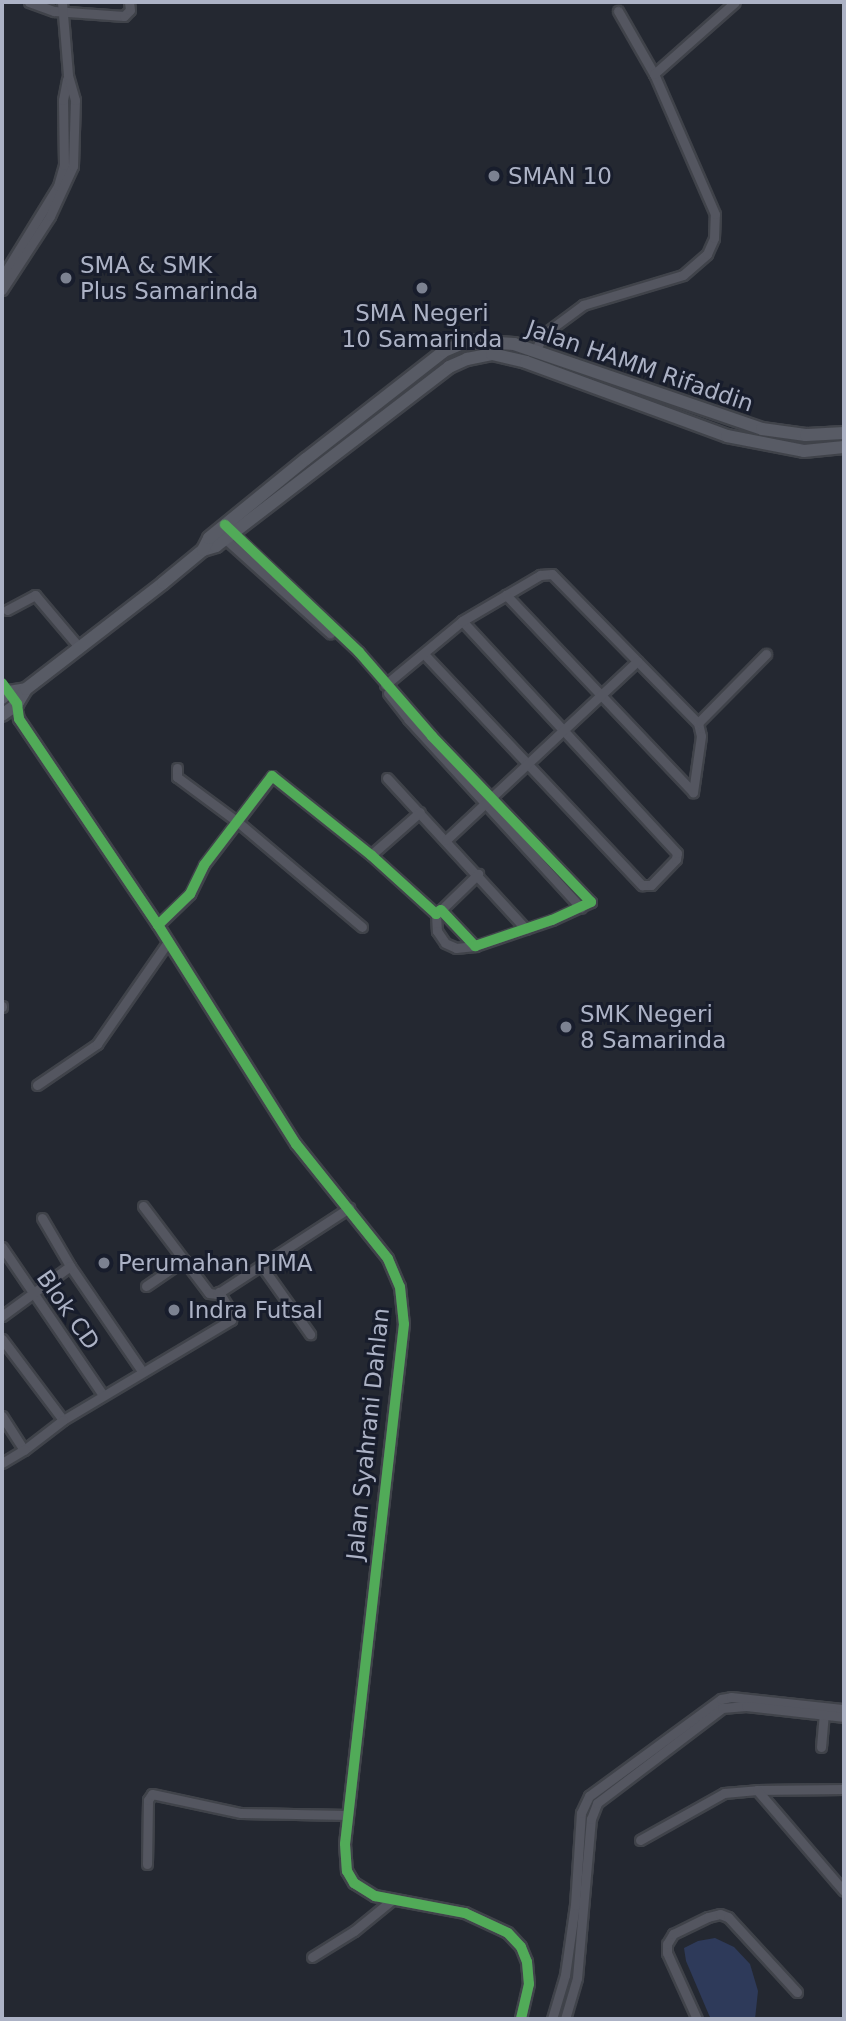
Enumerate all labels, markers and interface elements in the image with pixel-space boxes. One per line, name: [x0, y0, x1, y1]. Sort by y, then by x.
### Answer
place label: SMAN 10: [508, 162, 612, 190]
marker: SMAN 10: [486, 168, 502, 184]
place label: SMA & SMK Plus Samarinda: [80, 251, 258, 305]
marker: SMA & SMK Plus Samarinda: [58, 270, 74, 286]
marker: SMA Negeri 10 Samarinda: [414, 280, 430, 296]
place label: SMA Negeri 10 Samarinda: [342, 299, 502, 353]
street label: Jalan HAMM Rifaddin: [523, 314, 757, 418]
place label: SMK Negeri 8 Samarinda: [580, 1000, 726, 1054]
marker: SMK Negeri 8 Samarinda: [558, 1019, 574, 1035]
place label: Perumahan PIMA: [118, 1249, 313, 1277]
marker: Perumahan PIMA: [96, 1255, 112, 1271]
street label: Blok CD: [31, 1265, 105, 1355]
place label: Indra Futsal: [188, 1296, 323, 1324]
marker: Indra Futsal: [166, 1302, 182, 1318]
street label: Jalan Syahrani Dahlan: [341, 1307, 395, 1561]

